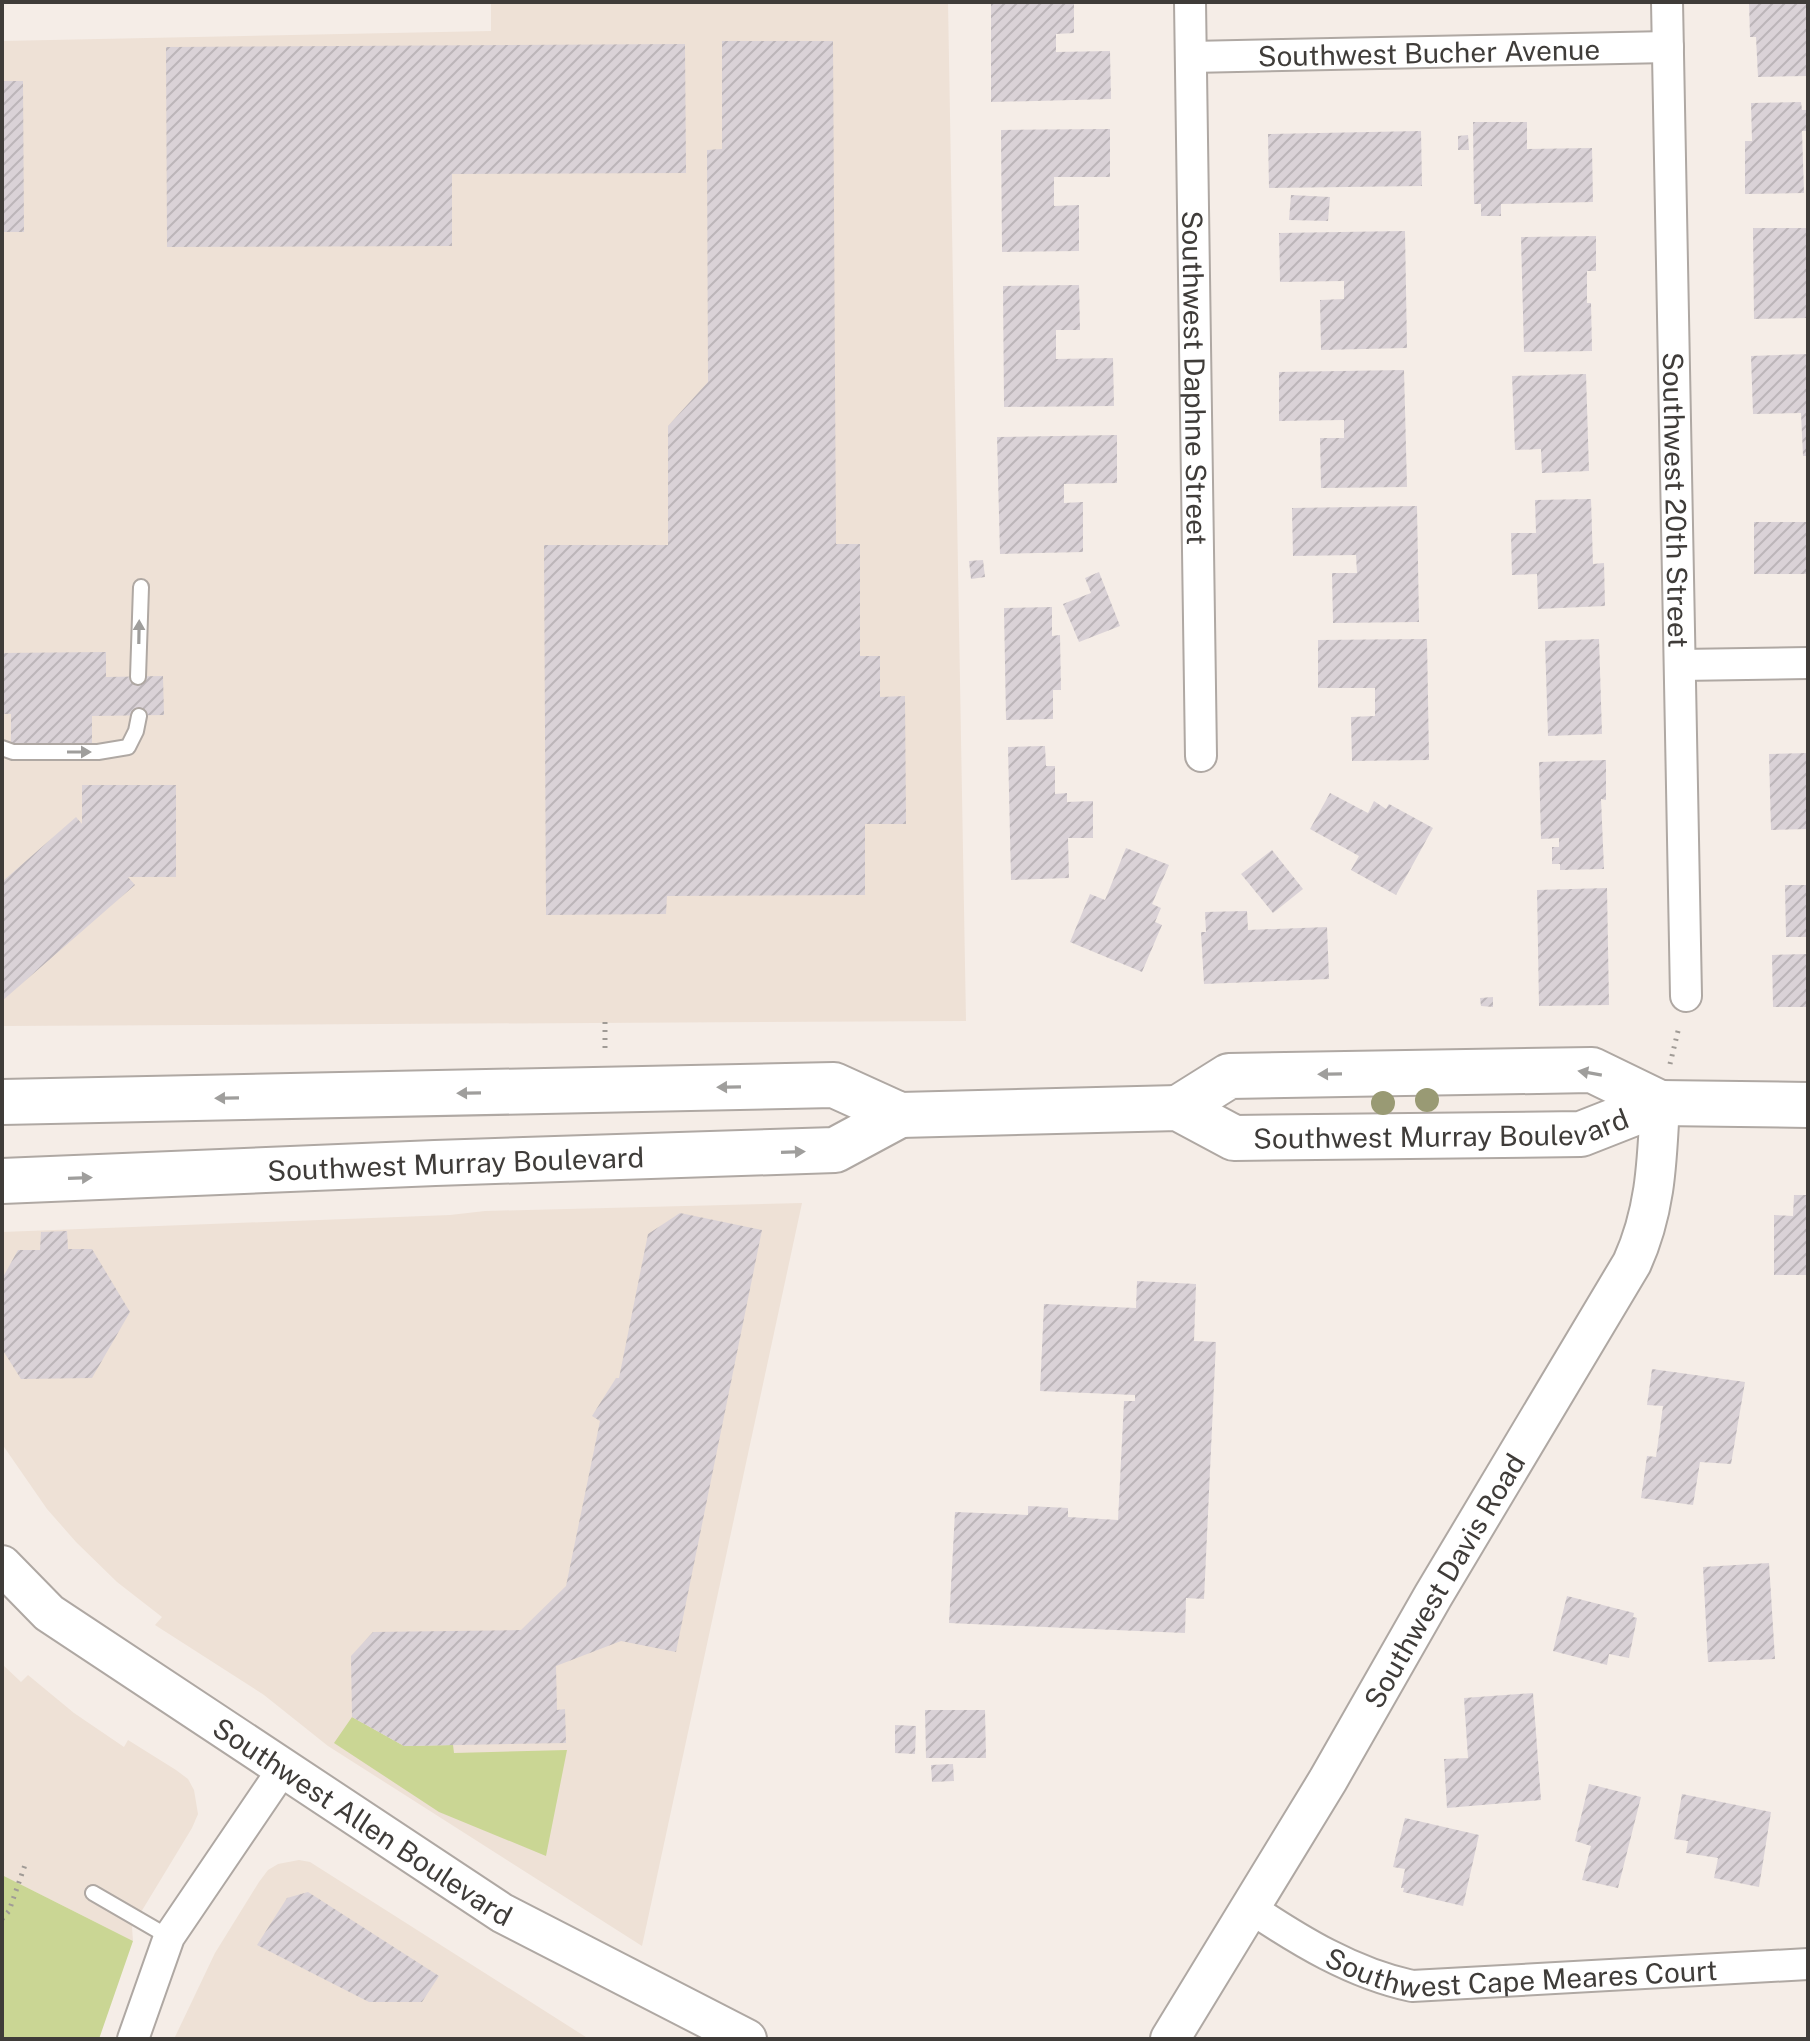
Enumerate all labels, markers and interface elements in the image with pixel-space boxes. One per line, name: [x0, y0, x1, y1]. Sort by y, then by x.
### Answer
street label: Southwest Bucher Avenue: [1257, 32, 1600, 72]
street label: Southwest Daphne Street: [1177, 210, 1214, 545]
street label: Southwest 20th Street: [1657, 352, 1696, 648]
one-way arrow: [132, 619, 145, 644]
one-way arrow: [67, 746, 92, 758]
one-way arrow: [1577, 1066, 1602, 1078]
one-way arrow: [1317, 1068, 1342, 1081]
one-way arrow: [716, 1081, 741, 1094]
one-way arrow: [456, 1087, 481, 1099]
one-way arrow: [214, 1091, 239, 1104]
street label: Southwest Murray Boulevard: [1253, 1101, 1633, 1154]
street label: Southwest Murray Boulevard: [267, 1140, 645, 1186]
one-way arrow: [781, 1145, 806, 1158]
one-way arrow: [68, 1171, 93, 1184]
street label: Southwest Davis Road: [1356, 1447, 1531, 1713]
street label: Southwest Allen Boulevard: [207, 1710, 518, 1932]
street label: Southwest Cape Meares Court: [1320, 1940, 1718, 2004]

